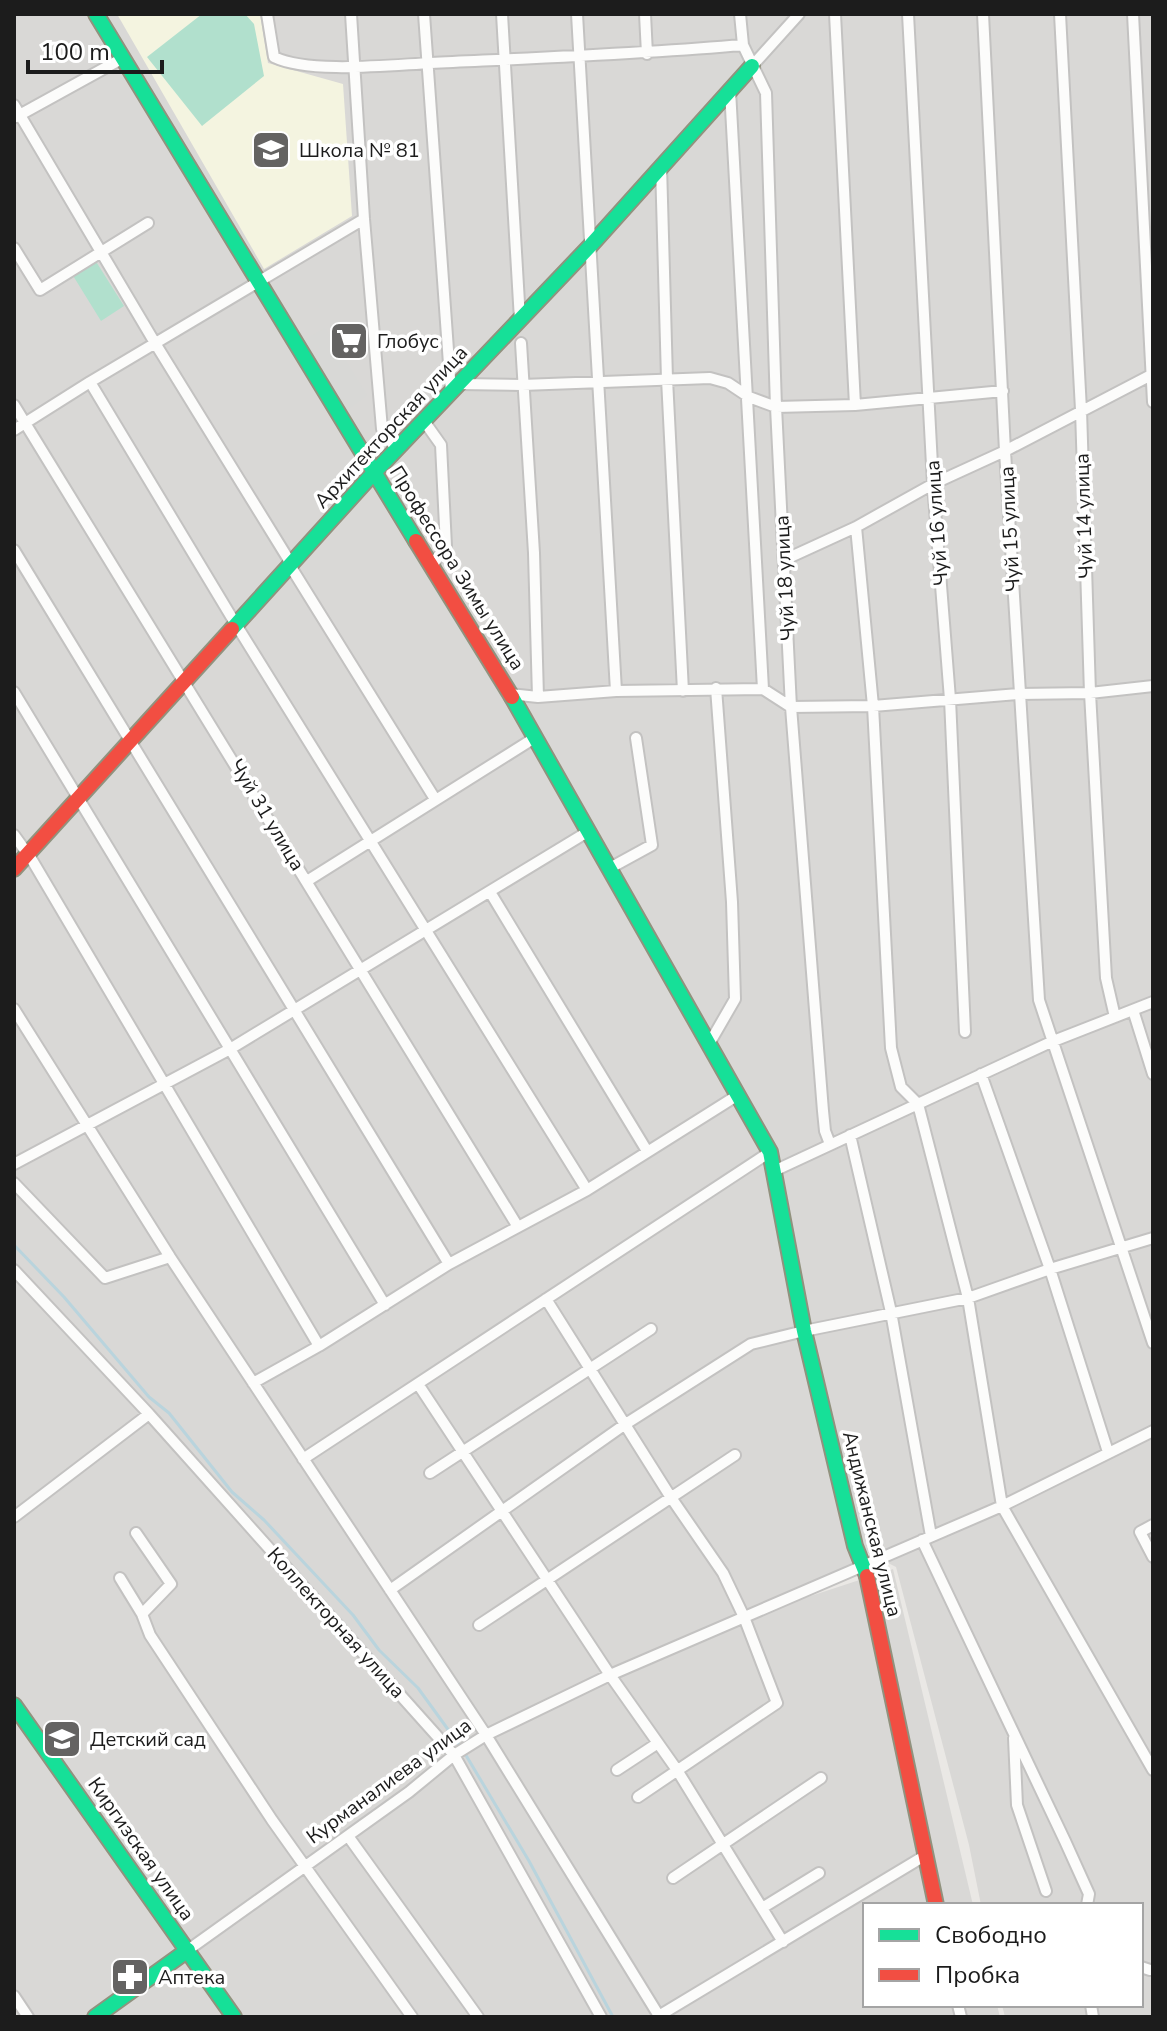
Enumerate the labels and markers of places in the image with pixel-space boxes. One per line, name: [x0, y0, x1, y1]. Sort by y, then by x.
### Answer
school or university icon: Школа № 81: [250, 129, 292, 171]
place label: Школа № 81: [299, 137, 420, 164]
supermarket icon: Глобус: [328, 320, 370, 362]
place label: Глобус: [377, 328, 439, 355]
school or university icon: Детский сад: [41, 1718, 83, 1760]
place label: Детский сад: [90, 1726, 206, 1753]
pharmacy icon: Аптека: [109, 1956, 151, 1998]
place label: Аптека: [158, 1964, 225, 1991]

